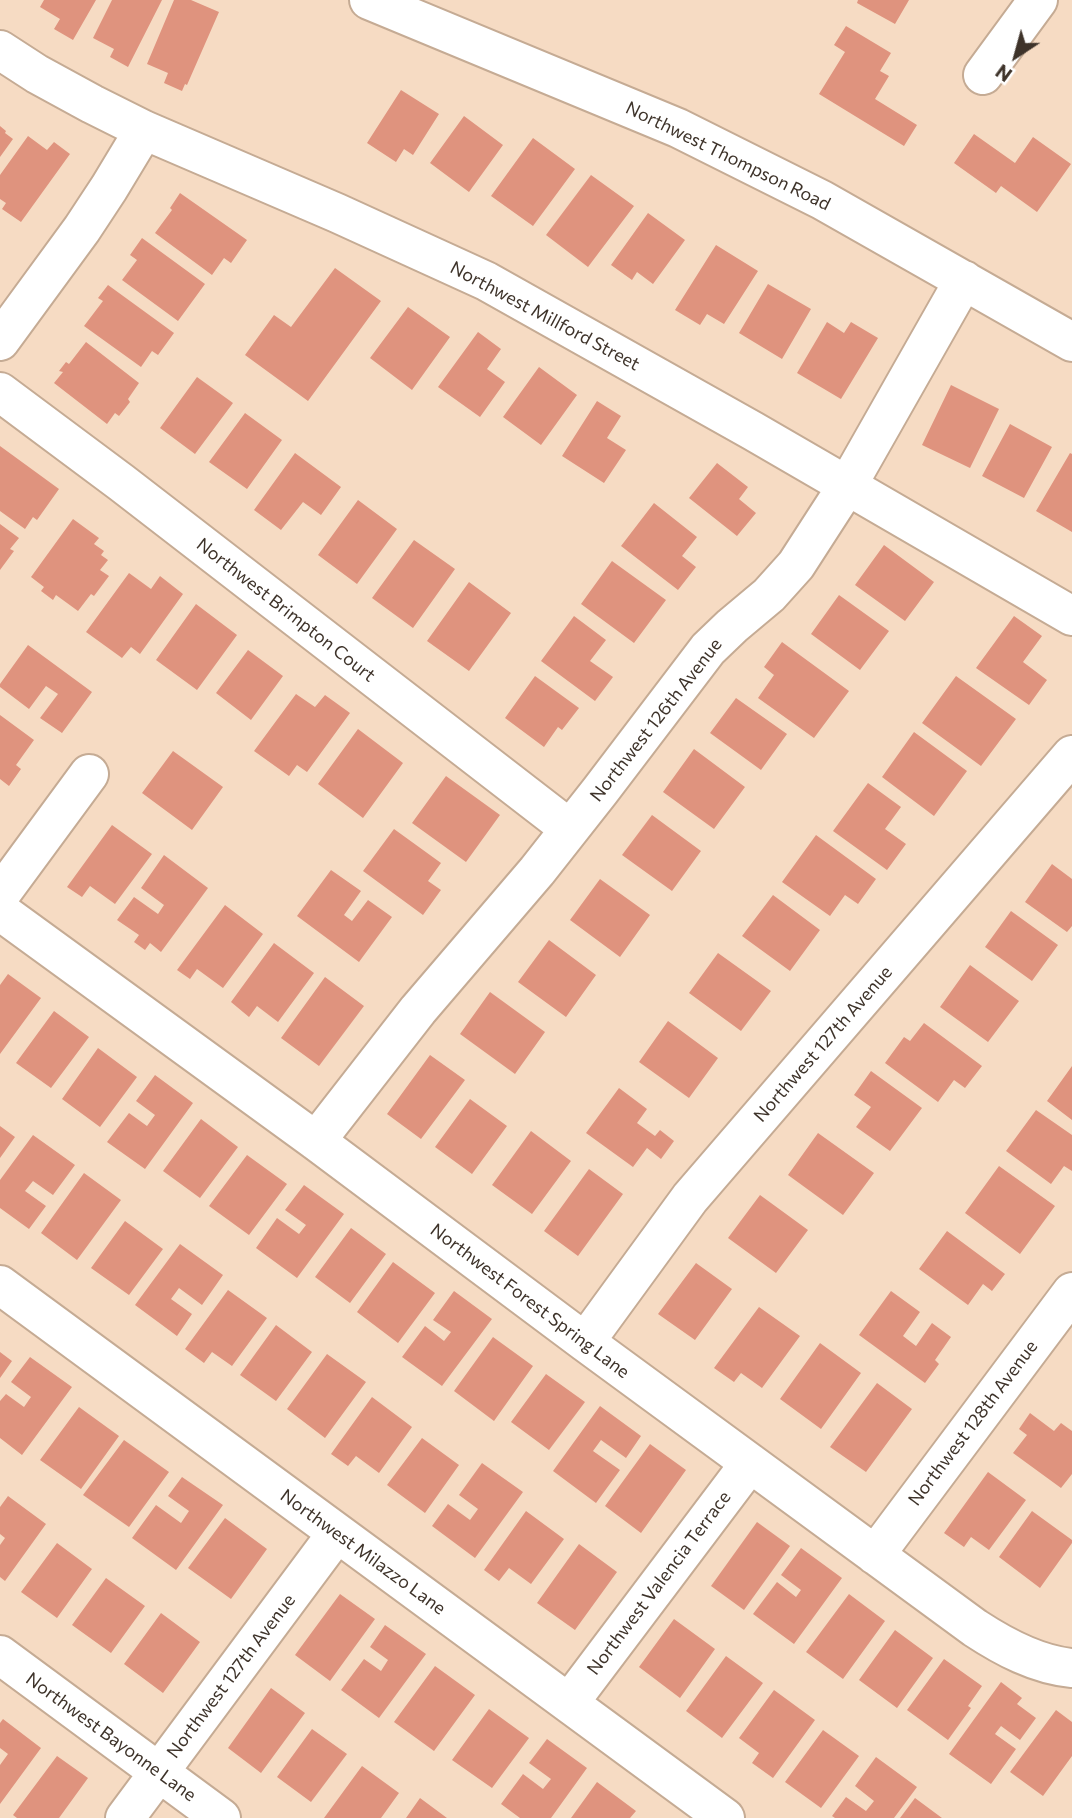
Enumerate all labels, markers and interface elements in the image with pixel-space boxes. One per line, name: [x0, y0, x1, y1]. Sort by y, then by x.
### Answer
north arrow: [981, 21, 1051, 91]
text: N: [991, 60, 1016, 87]
street label: Northwest Thompson Road: [622, 97, 834, 215]
street label: Northwest Millford Street: [447, 257, 643, 375]
street label: Northwest Brimpton Court: [192, 534, 380, 686]
street label: Northwest 126th Avenue: [586, 634, 726, 806]
street label: Northwest 127th Avenue: [749, 962, 897, 1126]
street label: Northwest Forest Spring Lane: [426, 1219, 634, 1383]
street label: Northwest 128th Avenue: [904, 1336, 1042, 1510]
street label: Northwest Milazzo Lane: [276, 1485, 450, 1619]
street label: Northwest Valencia Terrace: [583, 1487, 735, 1679]
street label: Northwest 127th Avenue: [162, 1590, 300, 1762]
street label: Northwest Bayonne Lane: [22, 1668, 200, 1806]

